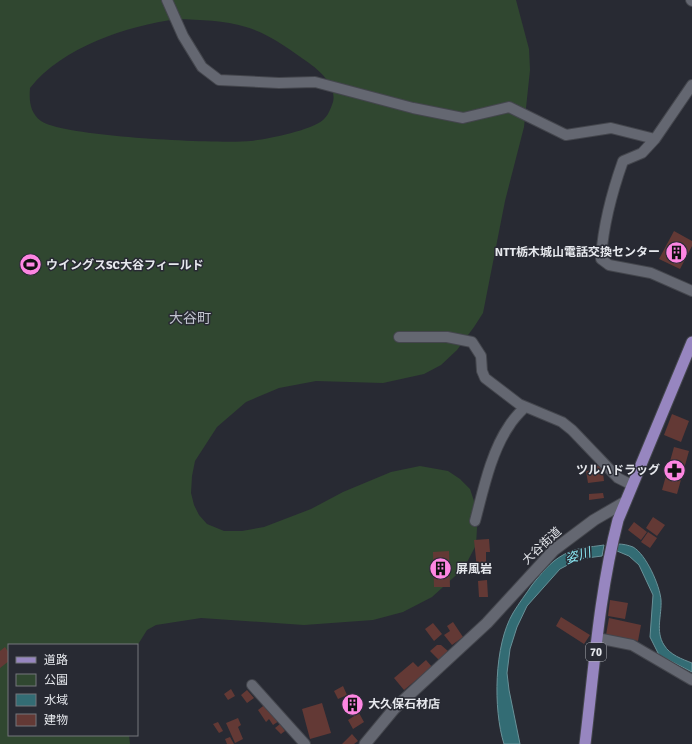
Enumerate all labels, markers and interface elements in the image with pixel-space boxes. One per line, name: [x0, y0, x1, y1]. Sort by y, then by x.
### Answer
building icon: NTT栃木城山電話交換センター: [663, 239, 689, 265]
place label: NTT栃木城山電話交換センター: [495, 245, 660, 260]
sports icon: ウイングスSC大谷フィールド: [17, 252, 43, 278]
place label: ウイングスSC大谷フィールド: [46, 258, 204, 273]
district label: 大谷町: [169, 310, 211, 327]
pharmacy icon: ツルハドラッグ: [662, 457, 688, 483]
place label: ツルハドラッグ: [576, 463, 660, 478]
street label: 大谷街道: [519, 524, 565, 568]
water label: 姿川: [563, 544, 595, 567]
building icon: 屏風岩: [428, 556, 454, 582]
place label: 屏風岩: [456, 562, 492, 577]
road number: 70: [586, 643, 606, 661]
legend: [8, 644, 138, 736]
text: 道路: [44, 653, 68, 668]
text: 公園: [44, 673, 68, 688]
building icon: 大久保石材店: [340, 691, 366, 717]
text: 水域: [44, 693, 68, 708]
place label: 大久保石材店: [368, 697, 440, 712]
text: 建物: [44, 713, 68, 728]

